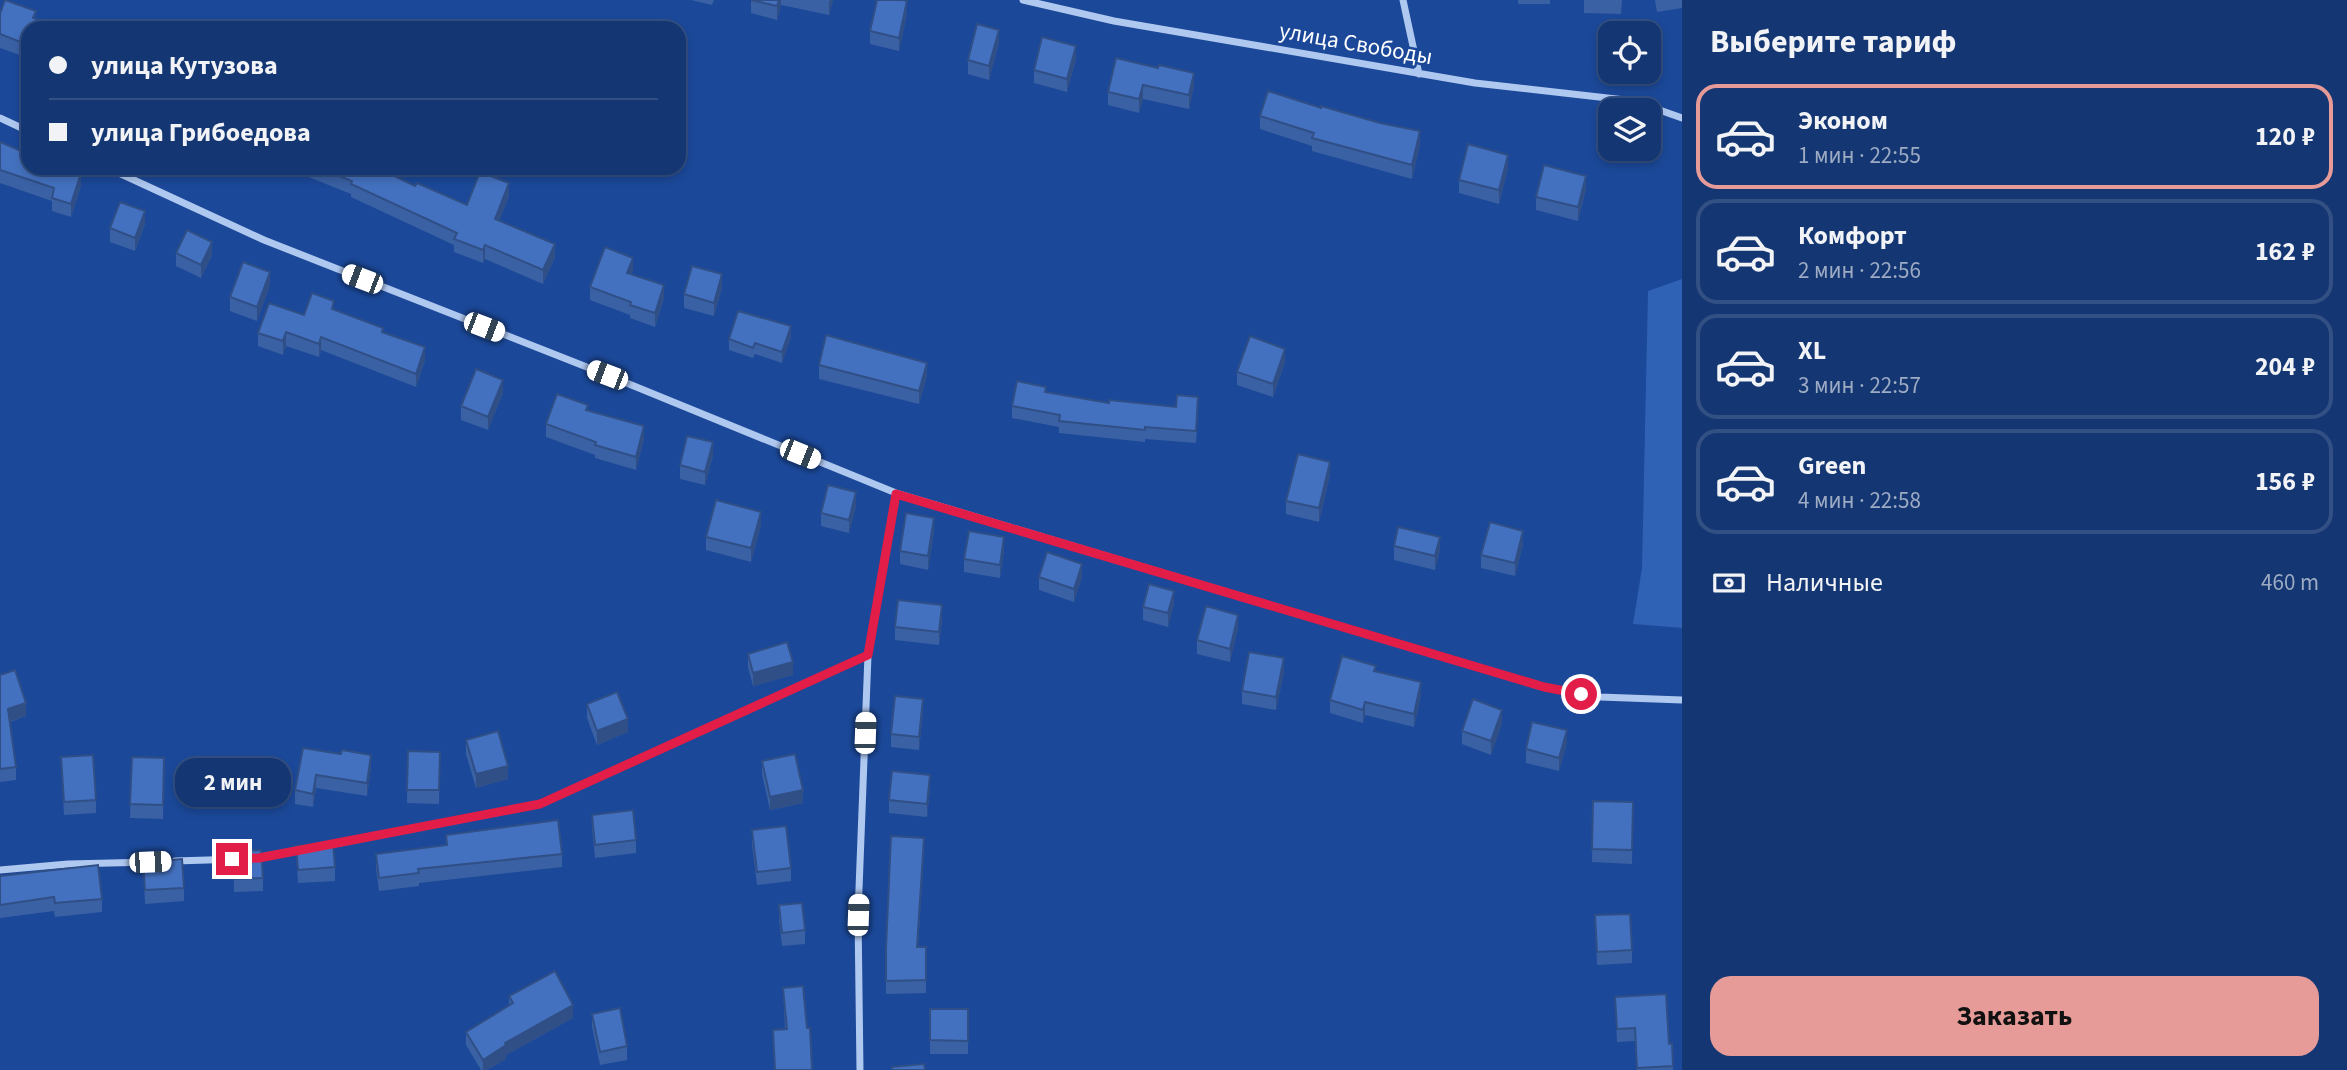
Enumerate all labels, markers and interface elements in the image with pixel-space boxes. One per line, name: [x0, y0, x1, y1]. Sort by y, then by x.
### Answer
street label: улица Свободы: [1277, 14, 1435, 73]
text: Выберите тариф: [1710, 19, 1957, 65]
map controls: [1598, 21, 1661, 161]
button: locate: [1598, 21, 1661, 84]
text: улица Кутузова: [91, 47, 278, 84]
button: layers: [1598, 98, 1661, 161]
text: Эконом: [1798, 102, 1888, 139]
icon: car: [1714, 105, 1777, 168]
text: улица Грибоедова: [91, 114, 311, 151]
text: 120 ₽: [2255, 118, 2315, 155]
text: 1 мин · 22:55: [1798, 139, 1921, 172]
text: Комфорт: [1798, 217, 1907, 254]
icon: car: [1714, 220, 1777, 283]
text: 162 ₽: [2255, 233, 2315, 270]
text: 2 мин · 22:56: [1798, 254, 1921, 287]
car: [339, 262, 386, 296]
car: [461, 310, 508, 344]
text: XL: [1798, 332, 1826, 369]
icon: car: [1714, 335, 1777, 398]
text: 204 ₽: [2255, 348, 2315, 385]
car: [584, 358, 631, 392]
text: 3 мин · 22:57: [1798, 369, 1921, 402]
car: [777, 436, 824, 472]
text: Green: [1798, 447, 1866, 484]
icon: car: [1714, 450, 1777, 513]
text: 156 ₽: [2255, 463, 2315, 500]
text: 4 мин · 22:58: [1798, 484, 1921, 517]
icon: cash: [1710, 564, 1748, 602]
text: Наличные: [1766, 564, 1883, 601]
text: 460 m: [2261, 566, 2319, 599]
route start: [1565, 678, 1597, 710]
car: [854, 712, 877, 754]
callout: 2 мин: [174, 758, 290, 806]
text: 2 мин: [204, 766, 262, 799]
route end: [216, 843, 248, 875]
car: [129, 851, 172, 873]
car: [847, 894, 870, 936]
button: Заказать: [1710, 976, 2319, 1056]

